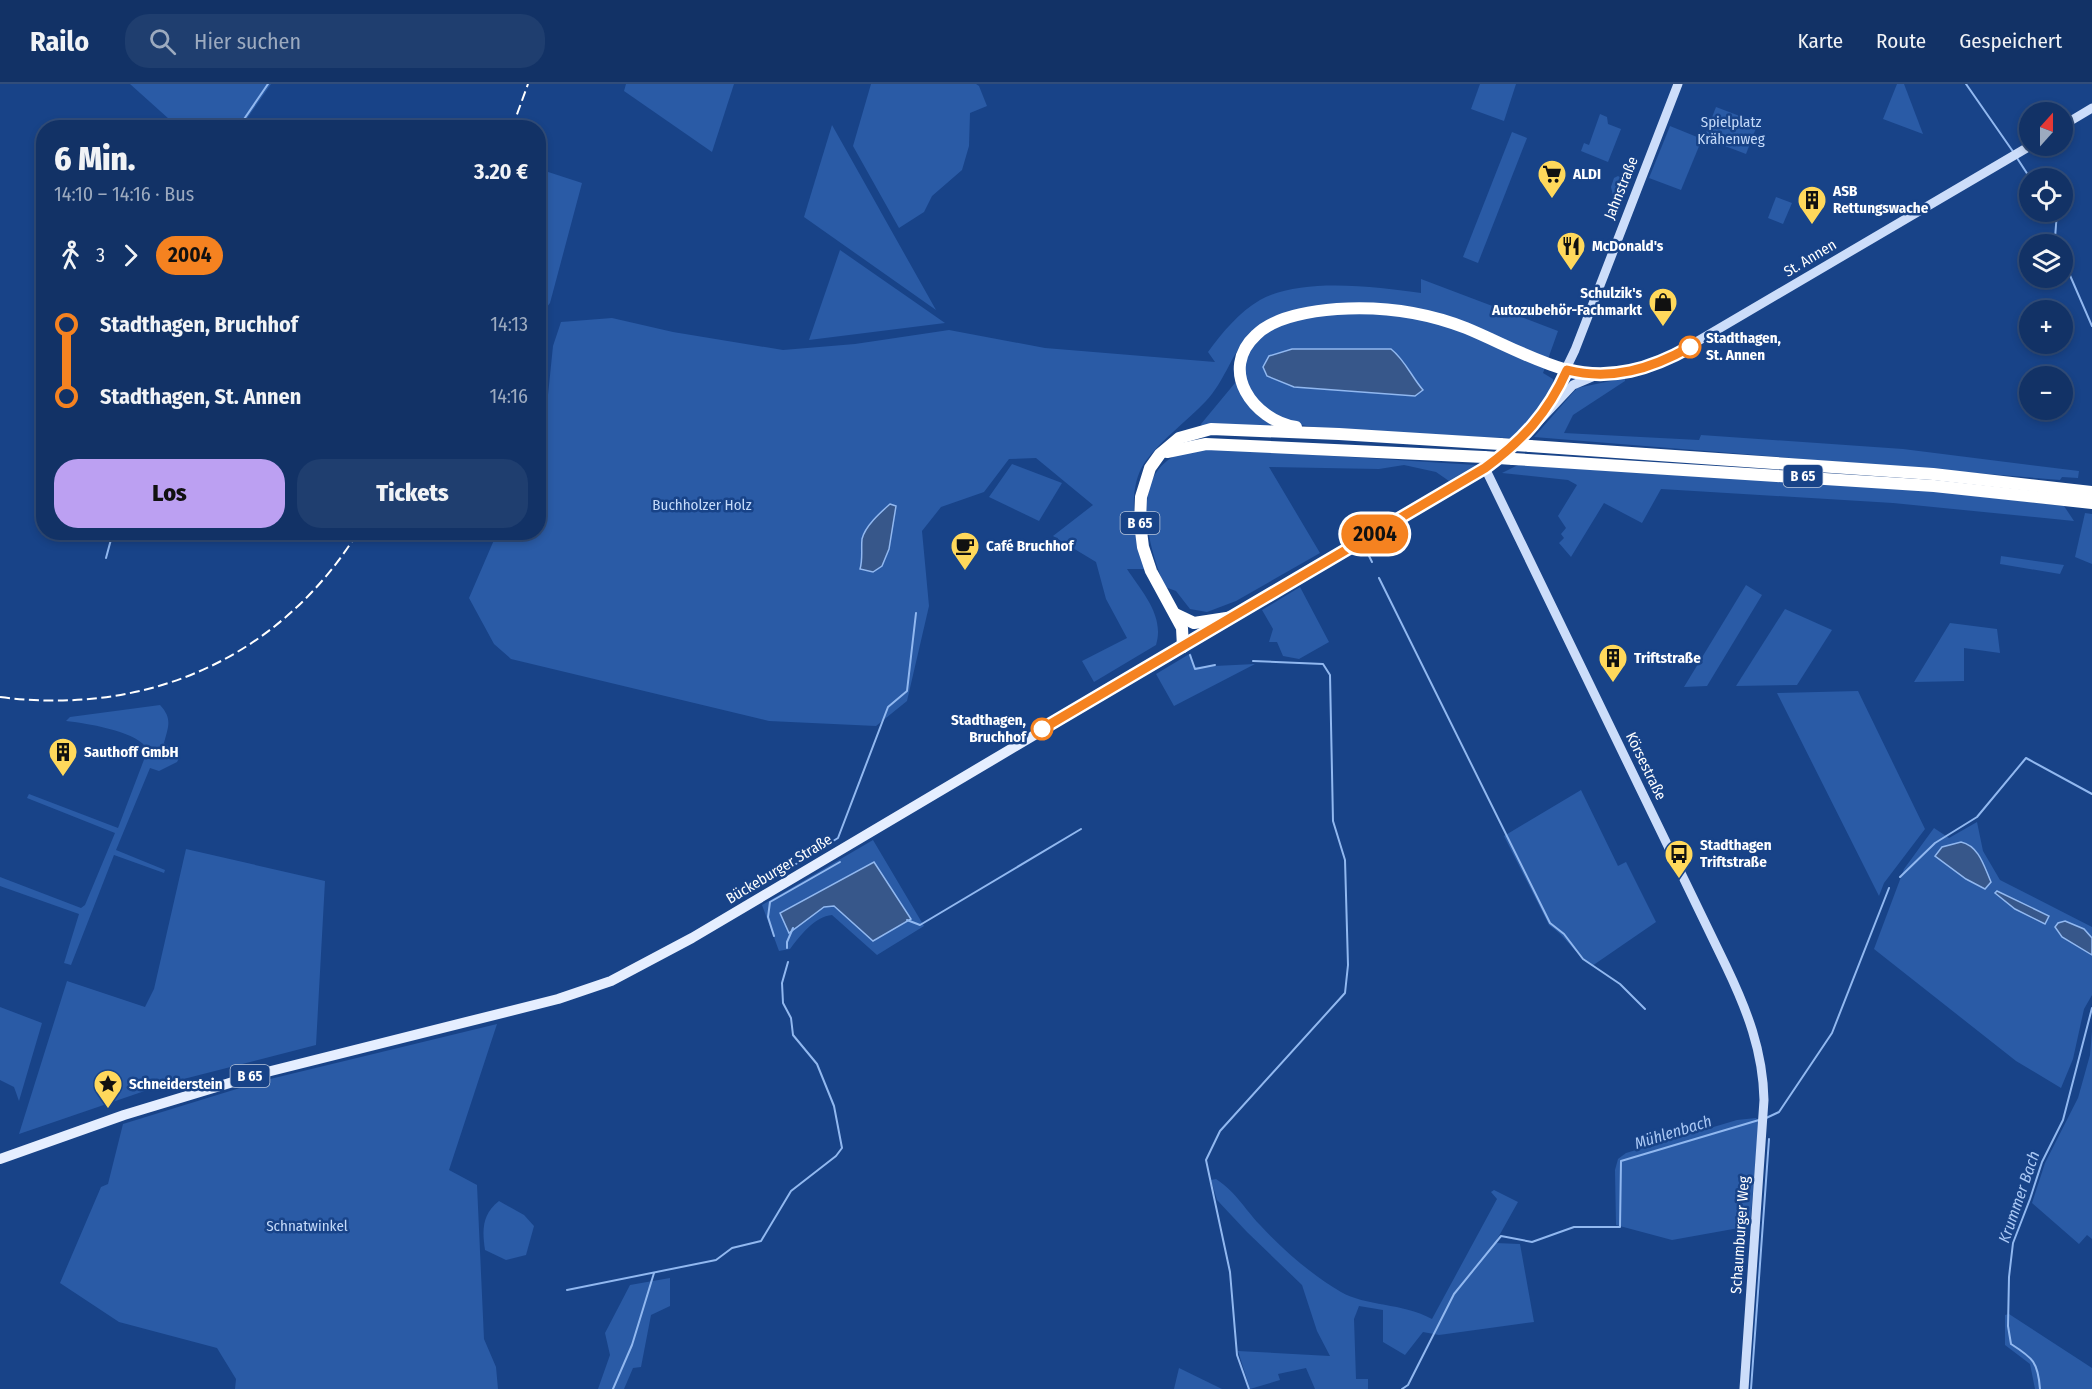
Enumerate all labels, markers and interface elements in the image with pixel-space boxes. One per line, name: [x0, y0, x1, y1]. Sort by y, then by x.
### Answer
search box: [125, 14, 545, 68]
text: Railo: [30, 25, 89, 58]
icon: search: [146, 25, 179, 58]
text: Hier suchen: [194, 28, 301, 55]
text: Karte: [1798, 28, 1843, 54]
text: Route: [1876, 28, 1926, 54]
text: Gespeichert: [1959, 28, 2062, 54]
north arrow: [2019, 102, 2073, 156]
map controls: [2019, 102, 2073, 420]
park label: Spielplatz Krähenweg: [1697, 113, 1765, 148]
text: 6 Min.: [54, 139, 135, 179]
street label: Jahnstraße: [1600, 154, 1642, 222]
text: 3.20 €: [474, 158, 528, 185]
supermarket icon: ALDI: [1536, 158, 1568, 200]
place label: ALDI: [1572, 165, 1601, 183]
button: locate: [2019, 168, 2073, 222]
text: 14:10 – 14:16 · Bus: [54, 182, 194, 206]
place label: ASB Rettungswache: [1832, 182, 1929, 217]
building icon: ASB Rettungswache: [1796, 184, 1828, 226]
restaurant icon: McDonald's: [1555, 230, 1587, 272]
button: layers: [2019, 234, 2073, 288]
street label: St. Annen: [1780, 235, 1840, 281]
place label: McDonald's: [1592, 237, 1664, 255]
icon: walk: [54, 239, 87, 272]
icon: forward: [114, 239, 147, 272]
text: 2004: [168, 242, 211, 268]
text: 3: [96, 243, 105, 267]
place label: Schulzik's Autozubehör-Fachmarkt: [1491, 284, 1643, 319]
shop icon: Schulzik's Autozubehör-Fachmarkt: [1647, 286, 1679, 328]
button: +: [2019, 300, 2073, 354]
text: Stadthagen, Bruchhof: [100, 311, 298, 338]
text: 14:13: [490, 312, 528, 336]
place label: Stadthagen, St. Annen: [1706, 329, 1781, 364]
marker: Stadthagen, St. Annen: [1679, 336, 1701, 358]
button: −: [2019, 366, 2073, 420]
text: Stadthagen, St. Annen: [100, 383, 301, 410]
text: 14:16: [489, 384, 528, 408]
button: Los: [54, 459, 285, 528]
button: Tickets: [297, 459, 528, 528]
road number: B 65: [1784, 465, 1822, 487]
park label: Buchholzer Holz: [652, 496, 752, 514]
road number: B 65: [1120, 512, 1160, 534]
line badge: 2004: [1333, 514, 1417, 554]
text: 2004: [1353, 521, 1397, 547]
cafe icon: Café Bruchhof: [949, 530, 981, 572]
place label: Café Bruchhof: [986, 537, 1075, 555]
building icon: Triftstraße: [1597, 642, 1629, 684]
place label: Triftstraße: [1634, 649, 1701, 667]
place label: Stadthagen, Bruchhof: [951, 711, 1027, 746]
marker: Stadthagen, Bruchhof: [1031, 718, 1053, 740]
street label: Körsestraße: [1622, 729, 1670, 803]
building icon: Sauthoff GmbH: [47, 736, 79, 778]
place label: Sauthoff GmbH: [84, 743, 179, 761]
street label: Bückeburger Straße: [723, 830, 835, 908]
place label: Stadthagen Triftstraße: [1700, 836, 1772, 871]
bus stop icon: Stadthagen Triftstraße: [1663, 838, 1695, 880]
road number: B 65: [230, 1065, 270, 1087]
place icon: Schneiderstein: [92, 1068, 124, 1110]
place label: Schneiderstein: [129, 1075, 223, 1093]
water label: Mühlenbach: [1632, 1111, 1714, 1153]
water label: Krummer Bach: [1994, 1149, 2044, 1245]
street label: Schaumburger Weg: [1727, 1176, 1753, 1294]
park label: Schnatwinkel: [266, 1217, 348, 1235]

